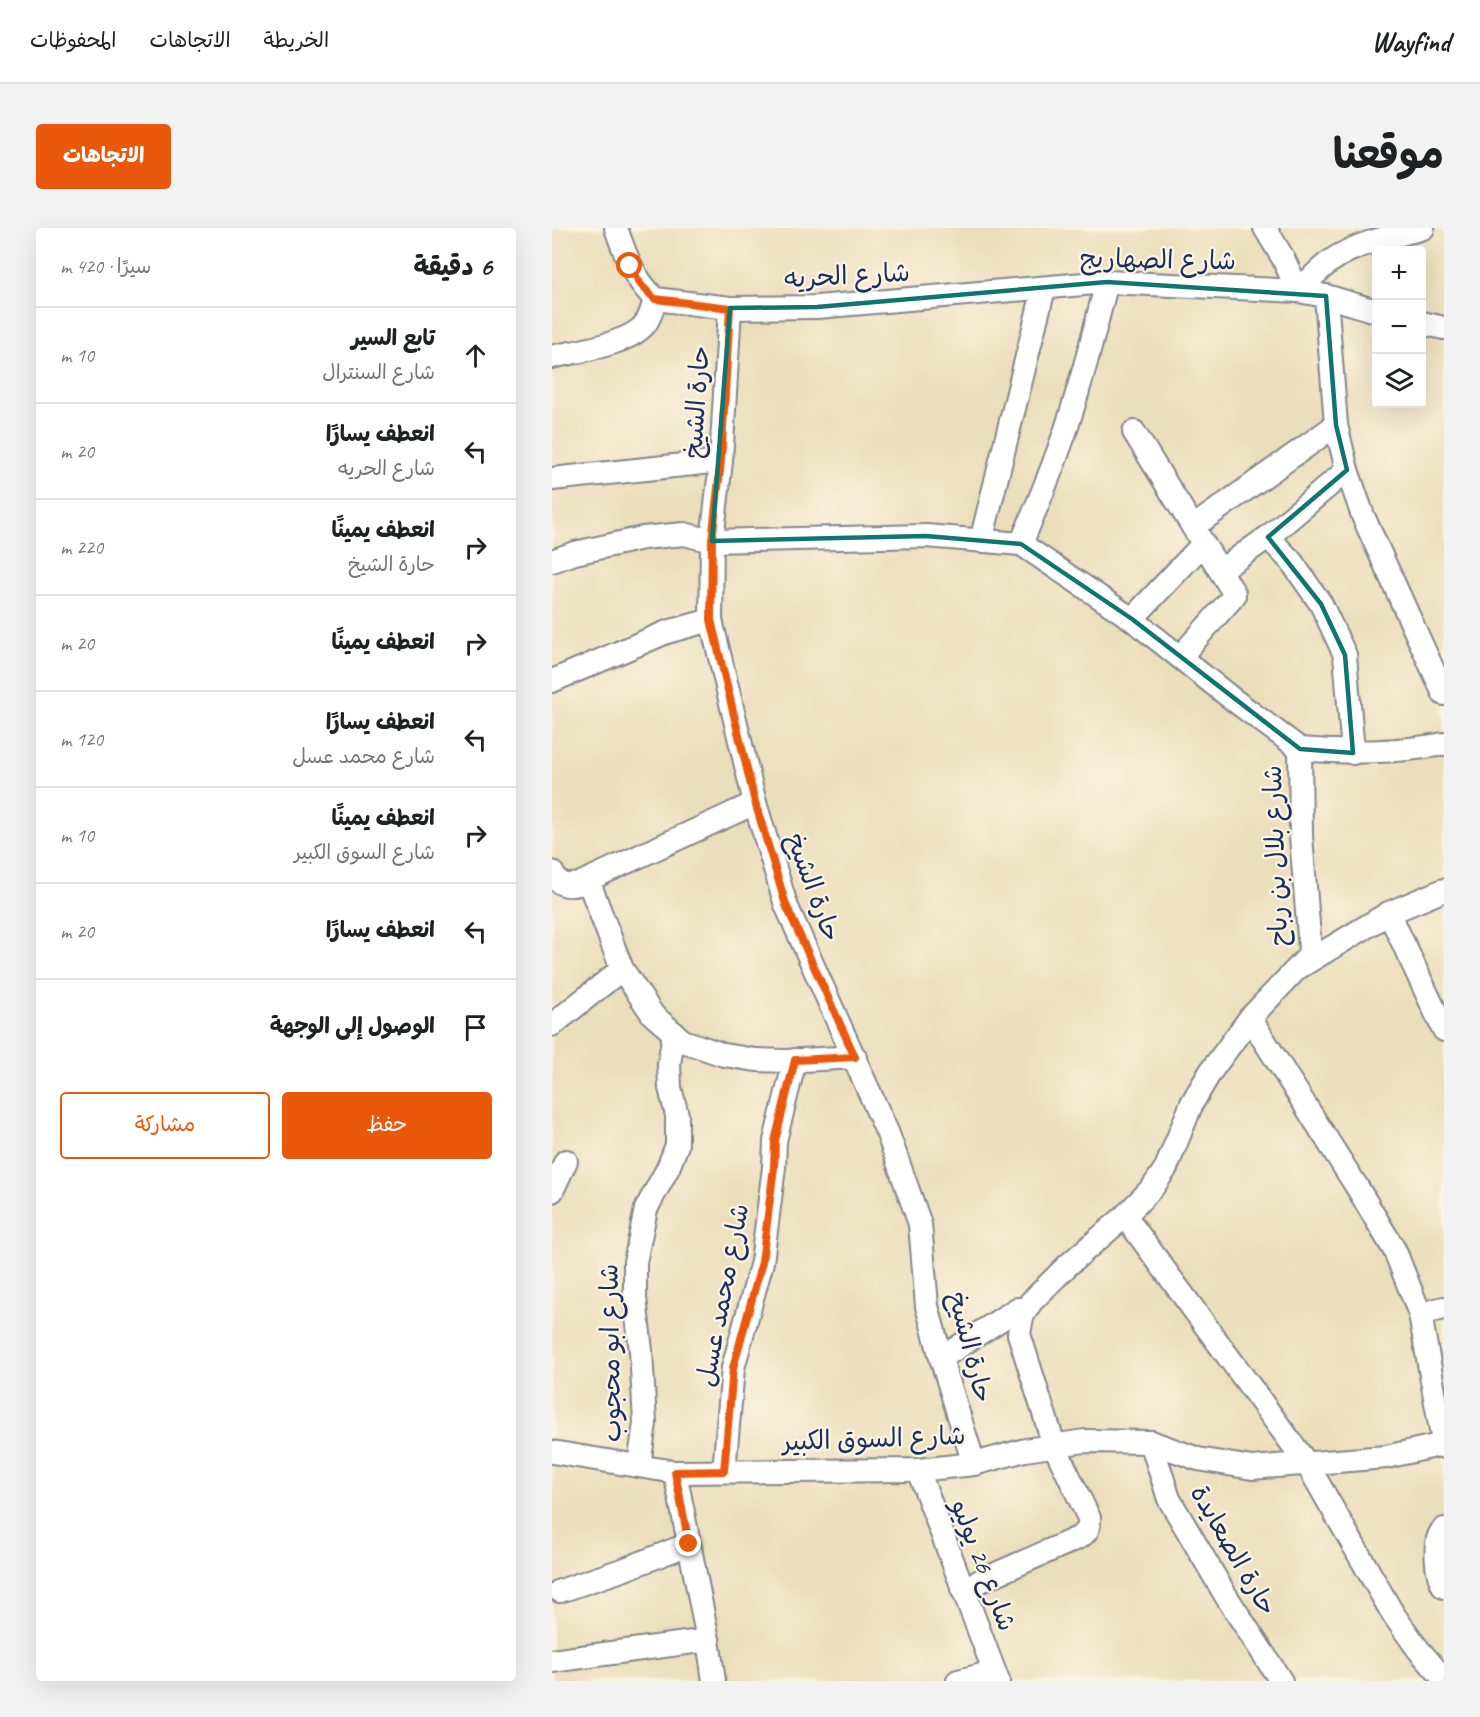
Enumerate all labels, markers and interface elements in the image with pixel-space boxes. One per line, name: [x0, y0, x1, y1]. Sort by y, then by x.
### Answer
text: Wayfind: [1371, 24, 1450, 59]
text: المحفوظات: [30, 27, 116, 53]
text: الاتجاهات: [149, 27, 231, 53]
text: الخريطة: [264, 27, 329, 53]
button: الاتجاهات: [36, 124, 171, 189]
text: موقعنا: [1333, 128, 1444, 181]
street label: شارع الصهاريج: [1080, 242, 1236, 278]
map controls: [1372, 246, 1426, 408]
button: +: [1372, 246, 1426, 300]
text: 6 دقيقة: [413, 250, 492, 283]
route start: [616, 252, 642, 278]
text: سيرًا · 420 m: [60, 254, 151, 279]
street label: شارع الحريه: [783, 256, 911, 296]
button: −: [1372, 300, 1426, 354]
text: تابع السير: [351, 324, 435, 352]
icon: ahead: [459, 339, 492, 372]
text: 10 m: [60, 343, 94, 368]
street label: حارة الشيخ: [676, 344, 718, 460]
button: layers: [1372, 354, 1426, 408]
text: شارع السنترال: [322, 360, 435, 385]
text: انعطف يسارًا: [326, 420, 435, 448]
icon: left: [459, 435, 492, 468]
text: 20 m: [60, 439, 94, 464]
text: شارع الحريه: [338, 456, 435, 481]
text: انعطف يمينًا: [331, 516, 435, 544]
icon: right: [459, 531, 492, 564]
text: 220 m: [60, 535, 103, 560]
text: حارة الشيخ: [348, 552, 435, 577]
icon: right: [459, 627, 492, 660]
text: انعطف يمينًا: [331, 628, 435, 656]
text: 20 m: [60, 631, 94, 656]
text: انعطف يسارًا: [326, 708, 435, 736]
icon: left: [459, 723, 492, 756]
text: 120 m: [60, 727, 103, 752]
text: شارع محمد عسل: [292, 744, 435, 769]
street label: شارع بلال بن رباح: [1256, 765, 1296, 947]
text: انعطف يمينًا: [331, 804, 435, 832]
icon: right: [459, 819, 492, 852]
text: 10 m: [60, 823, 94, 848]
street label: حارة الشيخ: [778, 828, 848, 946]
text: شارع السوق الكبير: [294, 840, 435, 865]
icon: left: [459, 915, 492, 948]
text: انعطف يسارًا: [326, 916, 435, 944]
text: 20 m: [60, 919, 94, 944]
icon: arrive: [459, 1011, 492, 1044]
text: الوصول إلى الوجهة: [270, 1012, 435, 1040]
button: مشاركة: [60, 1092, 270, 1159]
button: حفظ: [282, 1092, 492, 1159]
street label: شارع محمد عسل: [689, 1201, 757, 1390]
street label: شارع ابو محجوب: [592, 1263, 630, 1443]
street label: حارة الشيخ: [940, 1288, 1000, 1406]
street label: شارع السوق الكبير: [780, 1419, 966, 1459]
street label: حارة الصعايدة: [1183, 1479, 1284, 1621]
street label: شارع 26 يوليو: [942, 1494, 1024, 1636]
route end: [675, 1530, 701, 1556]

